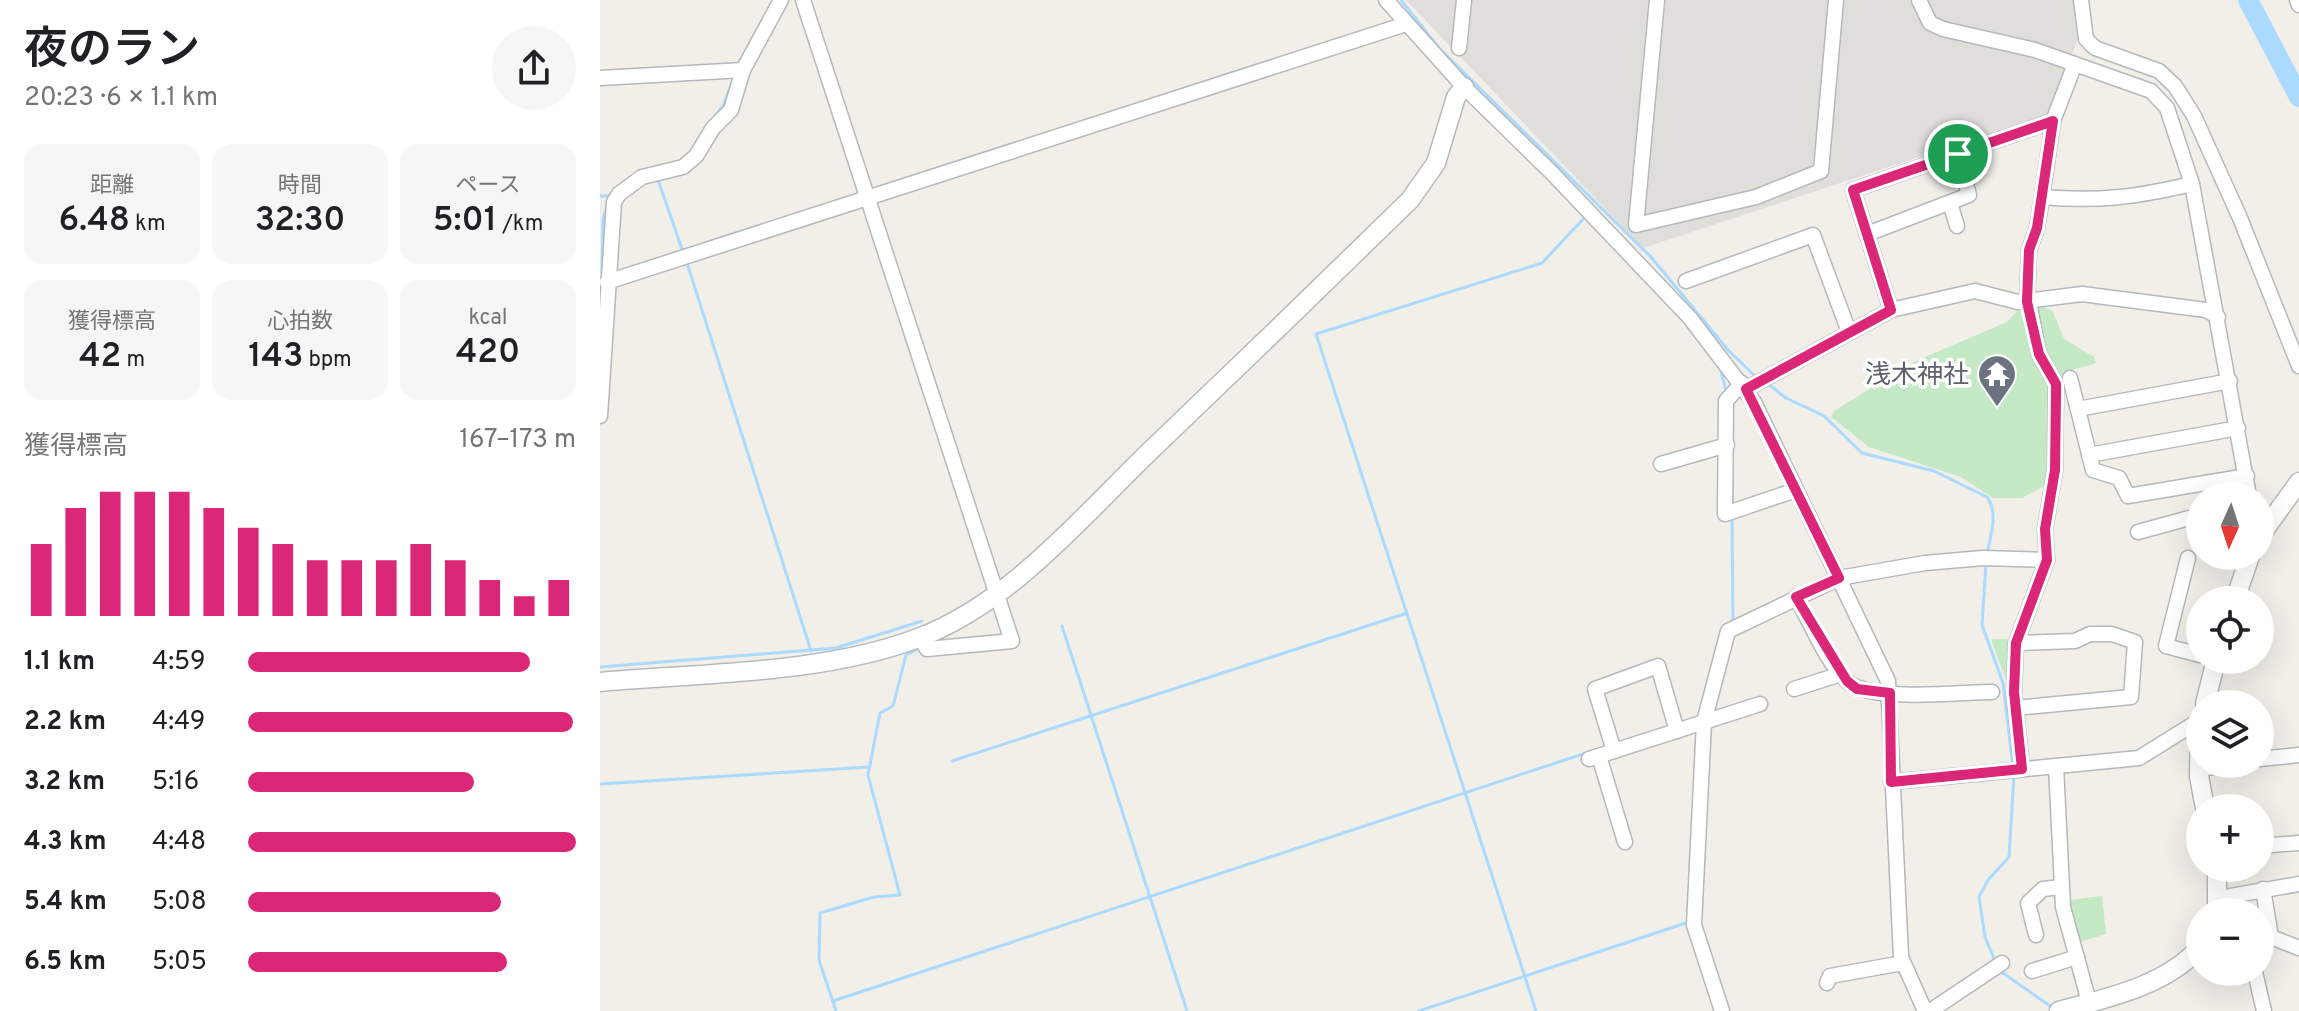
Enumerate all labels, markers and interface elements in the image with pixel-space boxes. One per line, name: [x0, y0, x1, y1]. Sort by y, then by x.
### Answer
text: 夜のラン: [24, 24, 200, 80]
button: share: [492, 26, 576, 110]
text: 20:23 · 6 × 1.1 km: [24, 82, 218, 115]
pin: [1924, 120, 1992, 188]
icon: arrive: [1936, 132, 1980, 176]
text: 距離: [90, 173, 134, 200]
text: 時間: [278, 173, 322, 200]
text: ペース: [456, 173, 520, 200]
text: 6.48: [58, 200, 130, 243]
text: 32:30: [255, 200, 345, 243]
text: 5:01: [433, 200, 497, 243]
text: km: [130, 211, 166, 238]
text: /km: [497, 211, 543, 238]
text: kcal: [468, 305, 508, 332]
text: 獲得標高: [68, 309, 156, 336]
text: 心拍数: [267, 309, 333, 336]
text: 420: [456, 332, 520, 375]
text: 42: [79, 336, 121, 379]
text: 143: [248, 336, 303, 379]
text: m: [121, 347, 145, 374]
text: bpm: [303, 347, 352, 374]
temple icon: 浅木神社: [1976, 353, 2018, 408]
place label: 浅木神社: [1865, 360, 1969, 393]
text: 167–173 m: [459, 424, 576, 457]
text: 獲得標高: [24, 431, 128, 464]
north arrow: [2186, 482, 2274, 570]
map controls: [2186, 482, 2274, 986]
button: locate: [2186, 586, 2274, 674]
text: 1.1 km: [24, 646, 95, 679]
text: 4:59: [152, 646, 205, 679]
button: layers: [2186, 690, 2274, 778]
text: 2.2 km: [24, 706, 106, 739]
text: 4:49: [152, 706, 205, 739]
text: 3.2 km: [24, 766, 105, 799]
text: 5:16: [152, 766, 199, 799]
button: +: [2186, 794, 2274, 882]
text: 4.3 km: [24, 826, 106, 859]
text: 4:48: [152, 826, 206, 859]
text: 5.4 km: [24, 886, 107, 919]
text: 5:08: [152, 886, 207, 919]
button: −: [2186, 898, 2274, 986]
text: 6.5 km: [24, 946, 106, 979]
text: 5:05: [152, 946, 207, 979]

